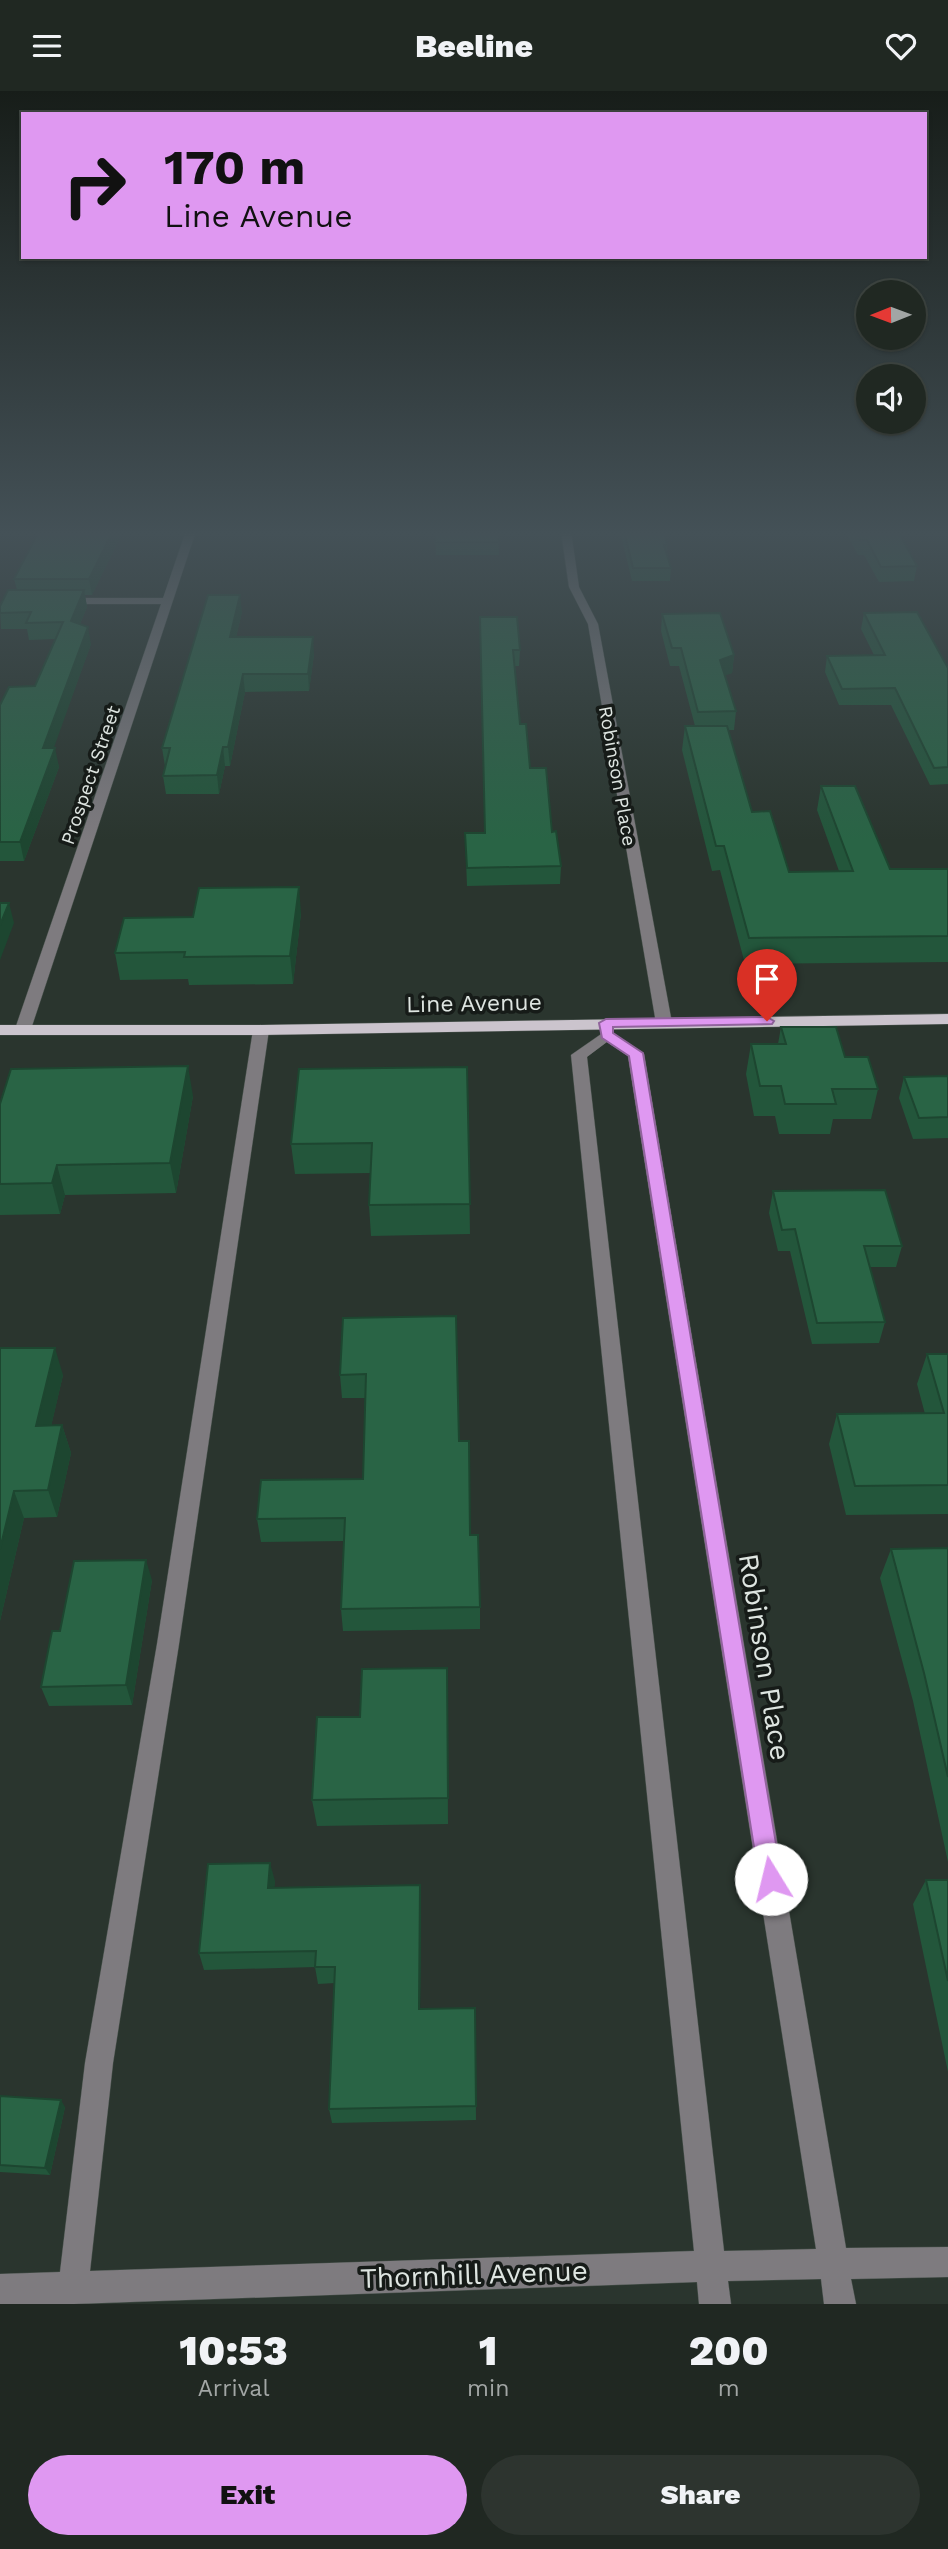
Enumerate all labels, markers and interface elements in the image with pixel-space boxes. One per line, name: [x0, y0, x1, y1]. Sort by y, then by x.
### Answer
icon: menu: [28, 27, 66, 65]
text: Beeline: [415, 27, 533, 65]
icon: heart: [882, 27, 920, 65]
text: 170 m: [164, 138, 305, 196]
icon: right: [49, 140, 140, 231]
text: Line Avenue: [164, 197, 353, 235]
north arrow: [856, 280, 926, 350]
map controls: [856, 280, 926, 434]
button: sound: [856, 364, 926, 434]
street label: Prospect Street: [56, 703, 125, 848]
street label: Robinson Place: [594, 704, 641, 848]
pin: [737, 949, 797, 1021]
icon: arrive: [748, 960, 786, 998]
street label: Line Avenue: [406, 989, 542, 1018]
street label: Robinson Place: [732, 1551, 797, 1763]
position arrow: [734, 1842, 808, 1916]
street label: Thornhill Avenue: [360, 2254, 588, 2295]
text: 10:53: [179, 2326, 288, 2375]
text: 1: [479, 2326, 498, 2375]
text: 200: [689, 2326, 769, 2375]
text: Arrival: [198, 2375, 269, 2402]
text: min: [467, 2375, 509, 2402]
text: m: [718, 2375, 740, 2402]
button: Exit: [28, 2455, 467, 2535]
button: Share: [481, 2455, 920, 2535]

